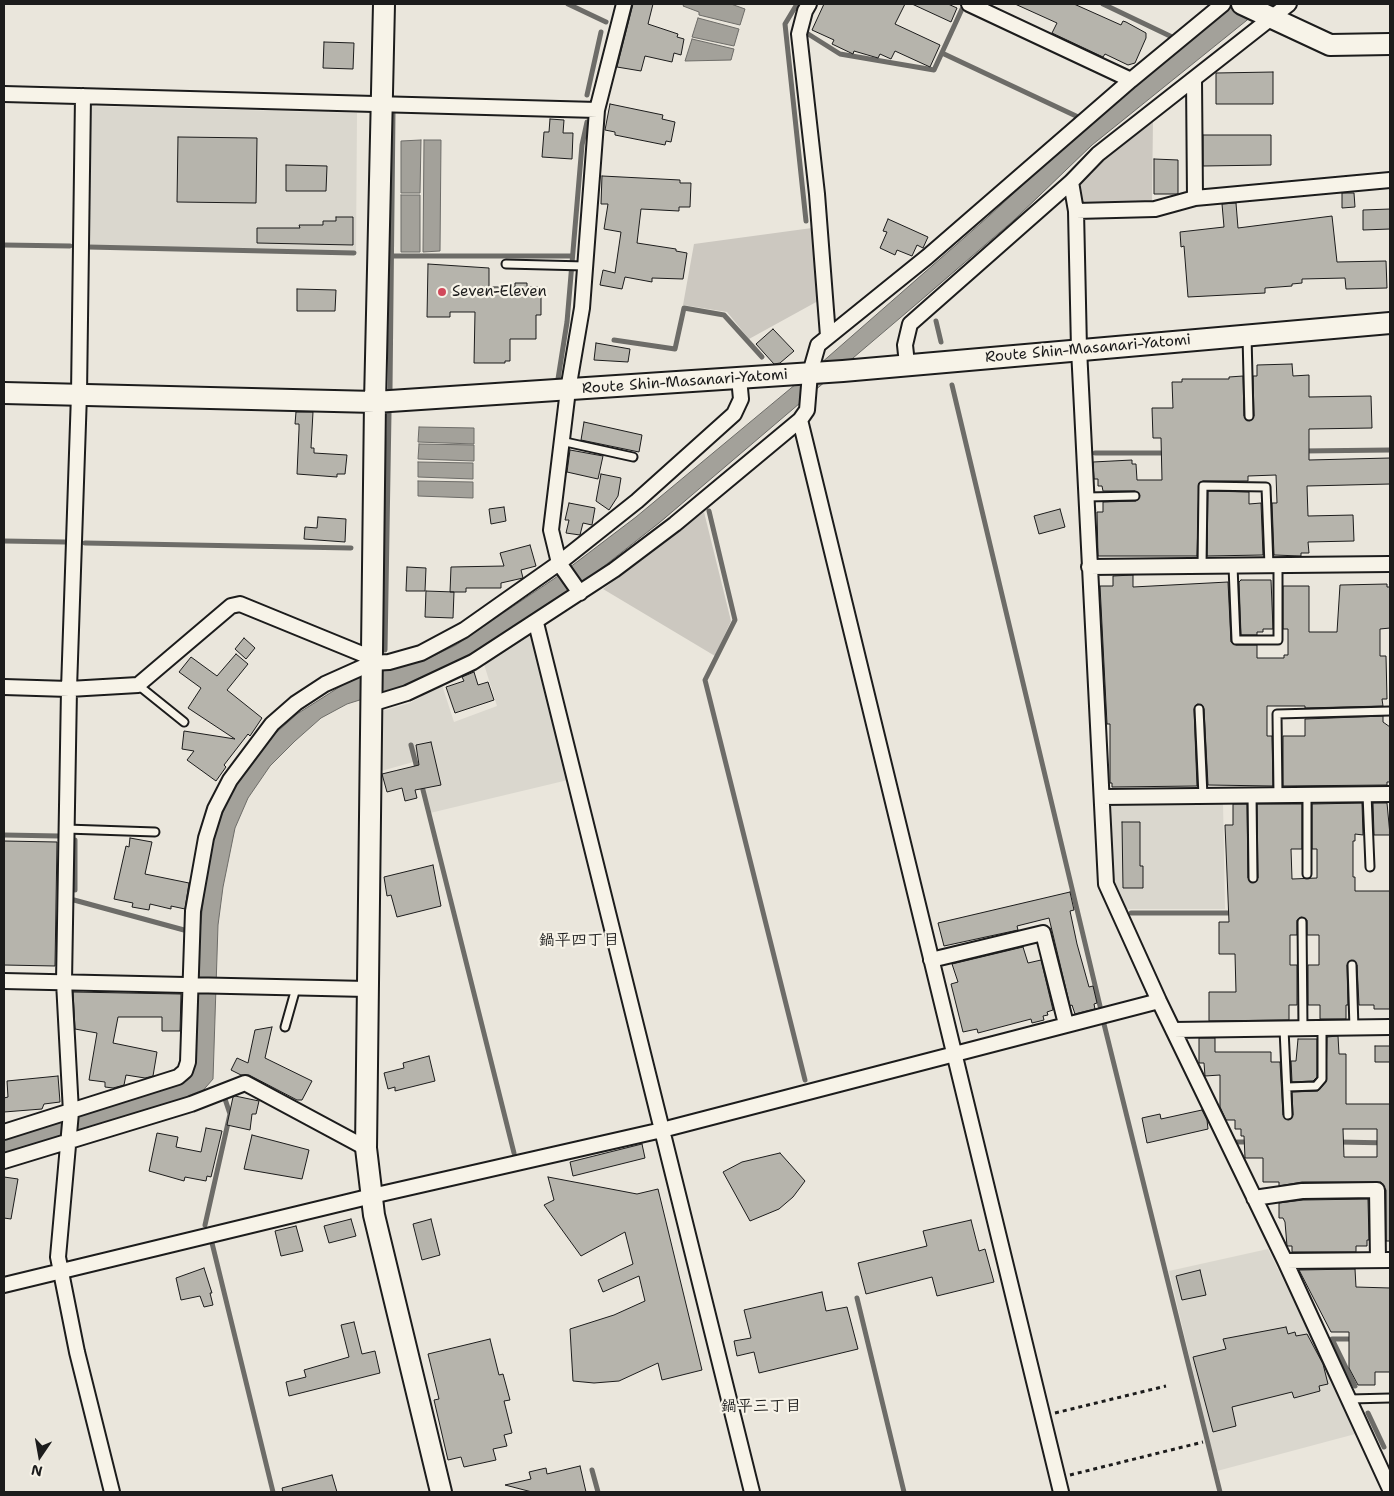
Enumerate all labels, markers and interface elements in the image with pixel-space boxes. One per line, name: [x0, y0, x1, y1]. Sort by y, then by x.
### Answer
place label: Seven-Eleven: [452, 283, 547, 301]
marker: Seven-Eleven: [436, 286, 448, 298]
street label: Route Shin-Masanari-Yatomi: [984, 331, 1192, 367]
street label: Route Shin-Masanari-Yatomi: [581, 366, 789, 398]
district label: 鍋平四丁目: [539, 931, 619, 951]
district label: 鍋平三丁目: [721, 1397, 801, 1417]
north arrow: [15, 1431, 65, 1481]
text: N: [30, 1461, 44, 1481]

